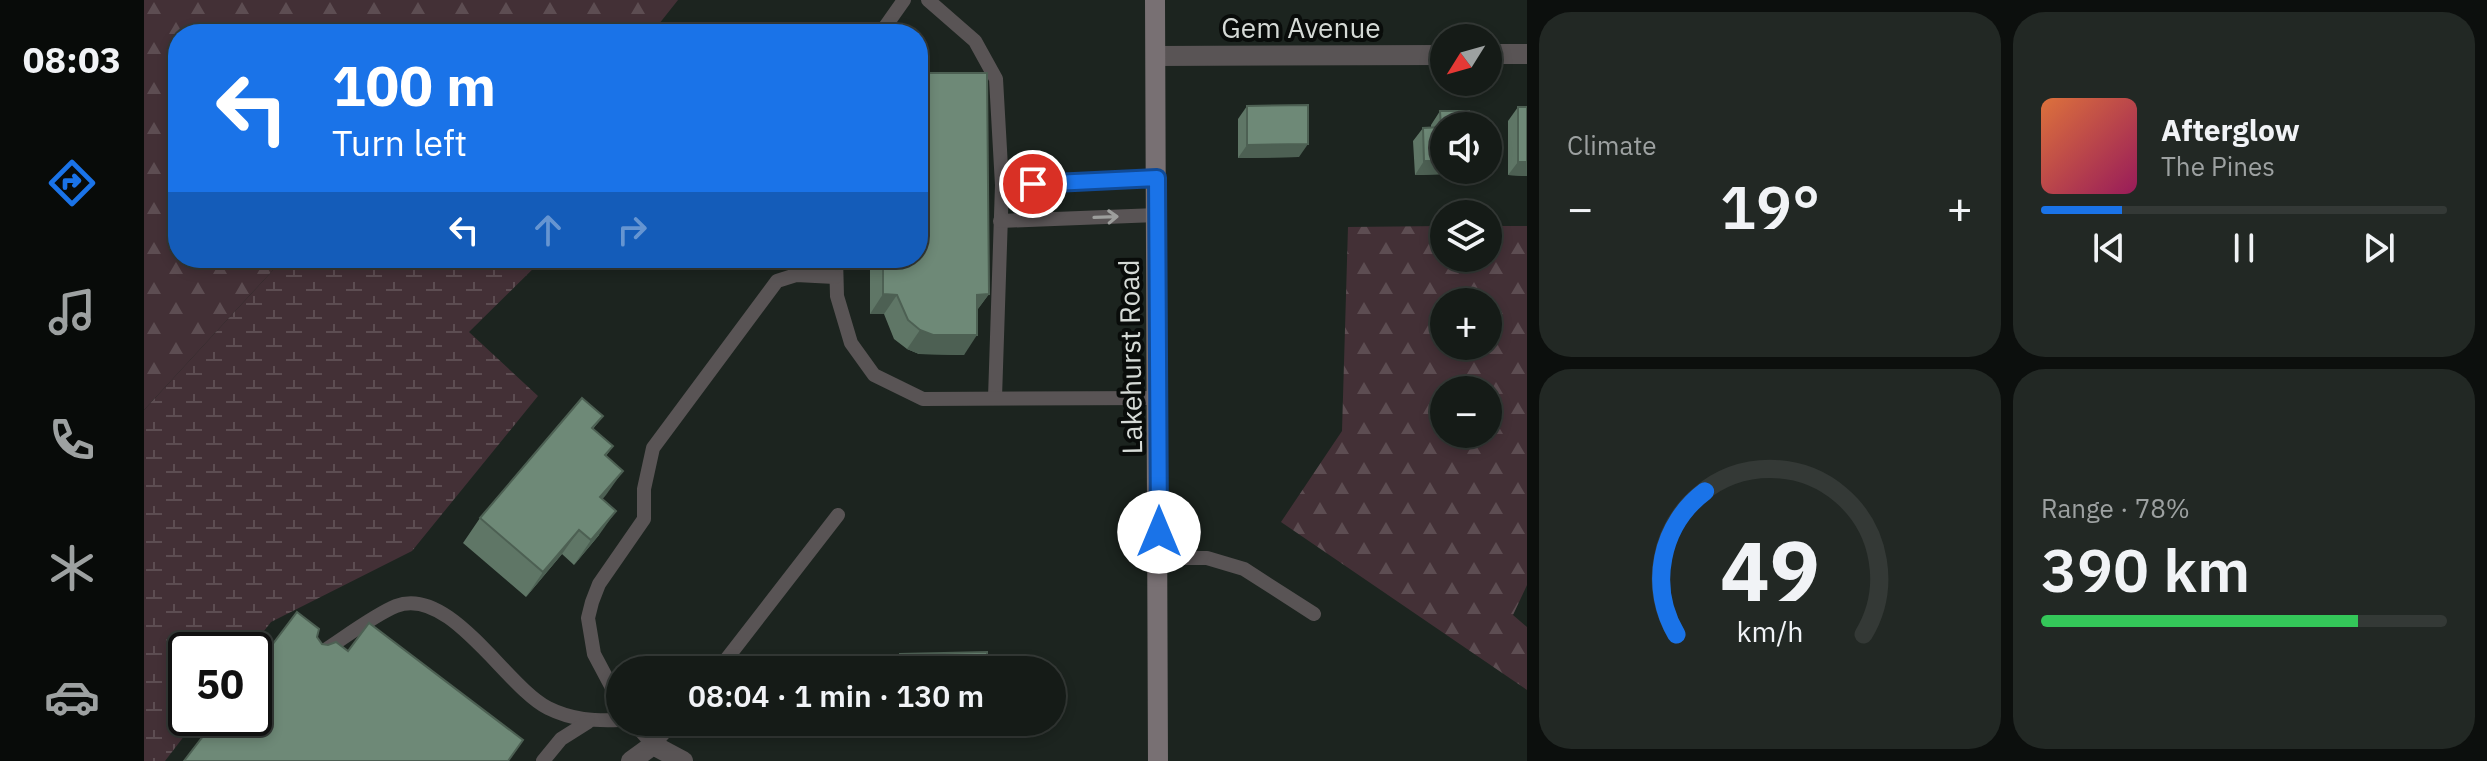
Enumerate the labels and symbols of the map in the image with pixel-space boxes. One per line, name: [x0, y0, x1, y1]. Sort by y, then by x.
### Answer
street label: Gem Avenue: [1221, 9, 1381, 46]
north arrow: [1430, 24, 1502, 96]
pin: [999, 150, 1067, 218]
one-way arrow: [1092, 210, 1119, 225]
street label: Lakehurst Road: [1110, 259, 1150, 455]
position arrow: [1117, 490, 1201, 574]
speed limit sign: 50: [168, 632, 272, 736]

